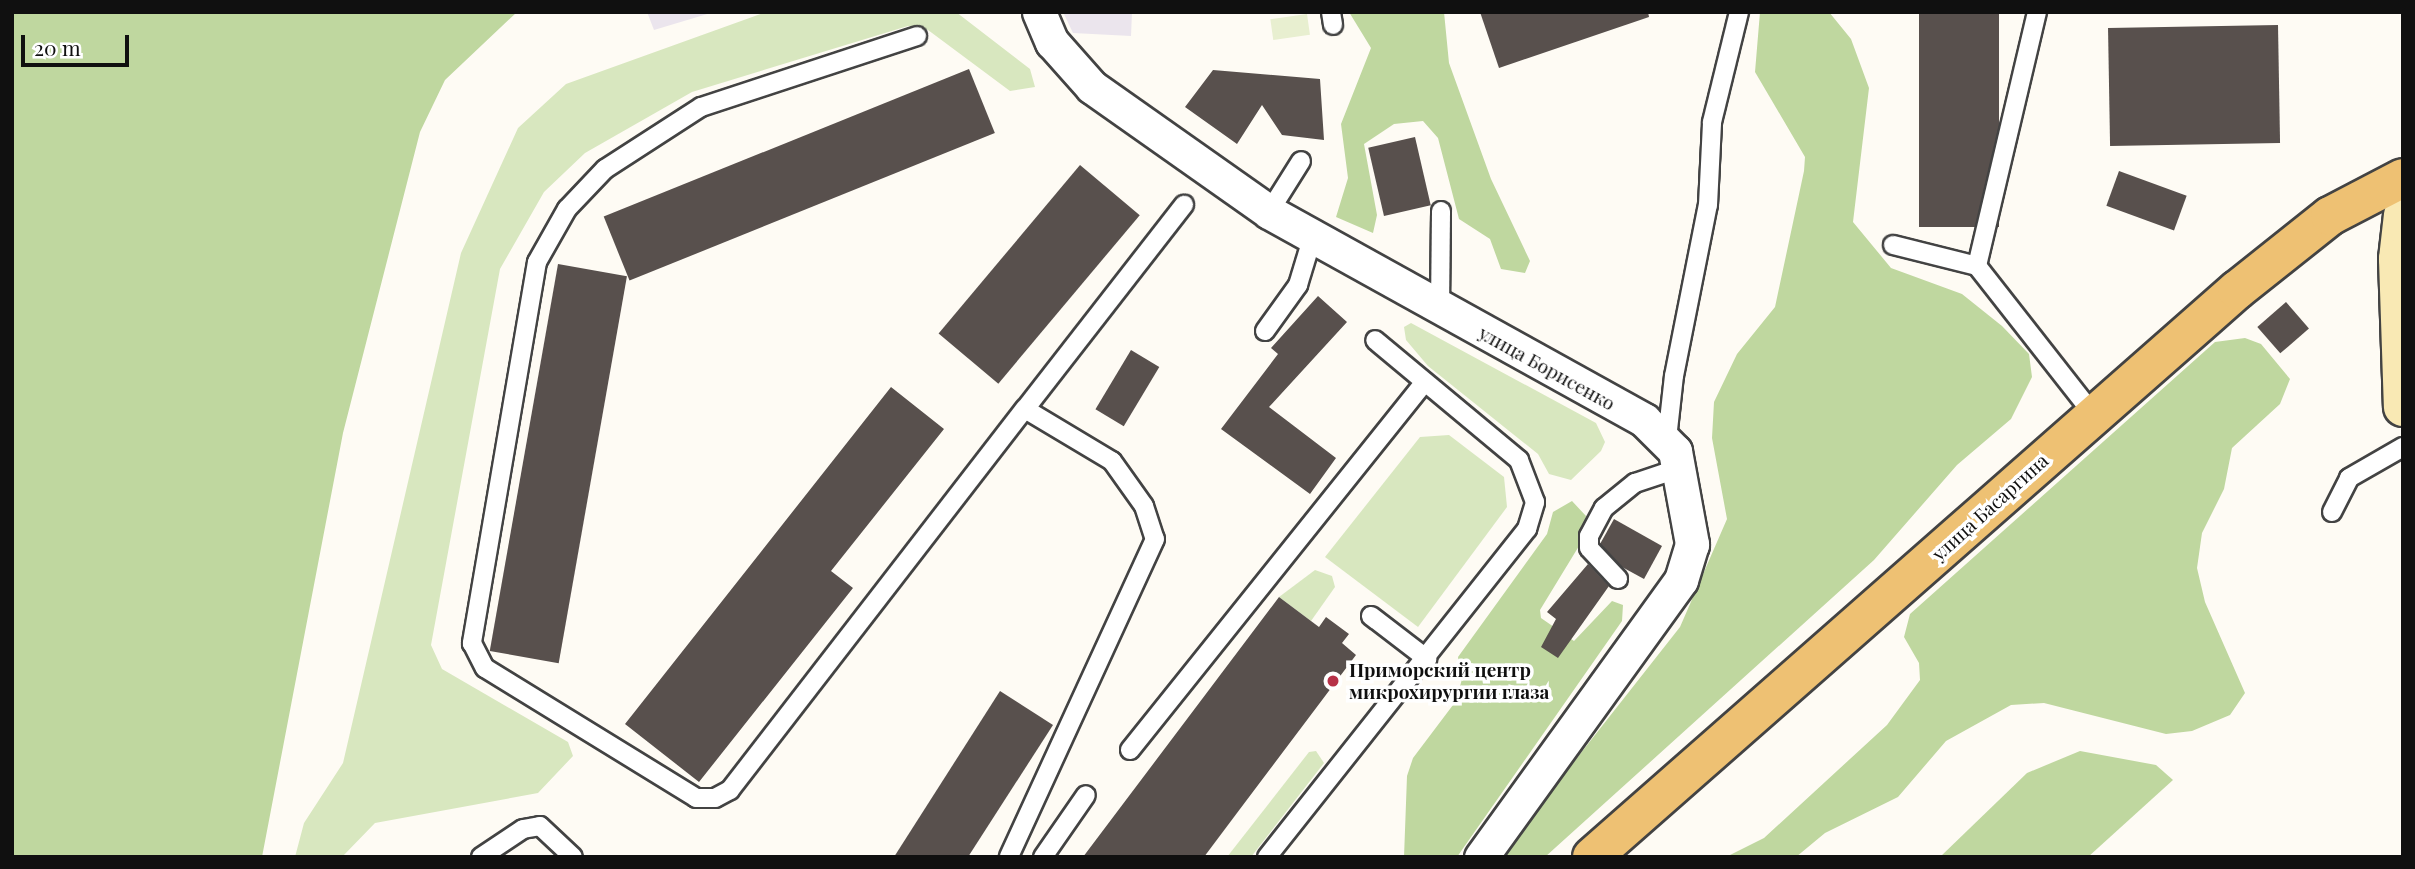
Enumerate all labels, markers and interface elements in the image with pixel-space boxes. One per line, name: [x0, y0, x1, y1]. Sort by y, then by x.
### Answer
scale bar: [24, 21, 133, 65]
text: 20 m: [34, 33, 81, 61]
street label: улица Борисенко: [1475, 321, 1619, 415]
street label: улица Басаргина: [1927, 449, 2053, 565]
place label: Приморский центр микрохирургии глаза: [1349, 659, 1549, 703]
marker: Приморский центр микрохирургии глаза: [1323, 671, 1343, 691]

